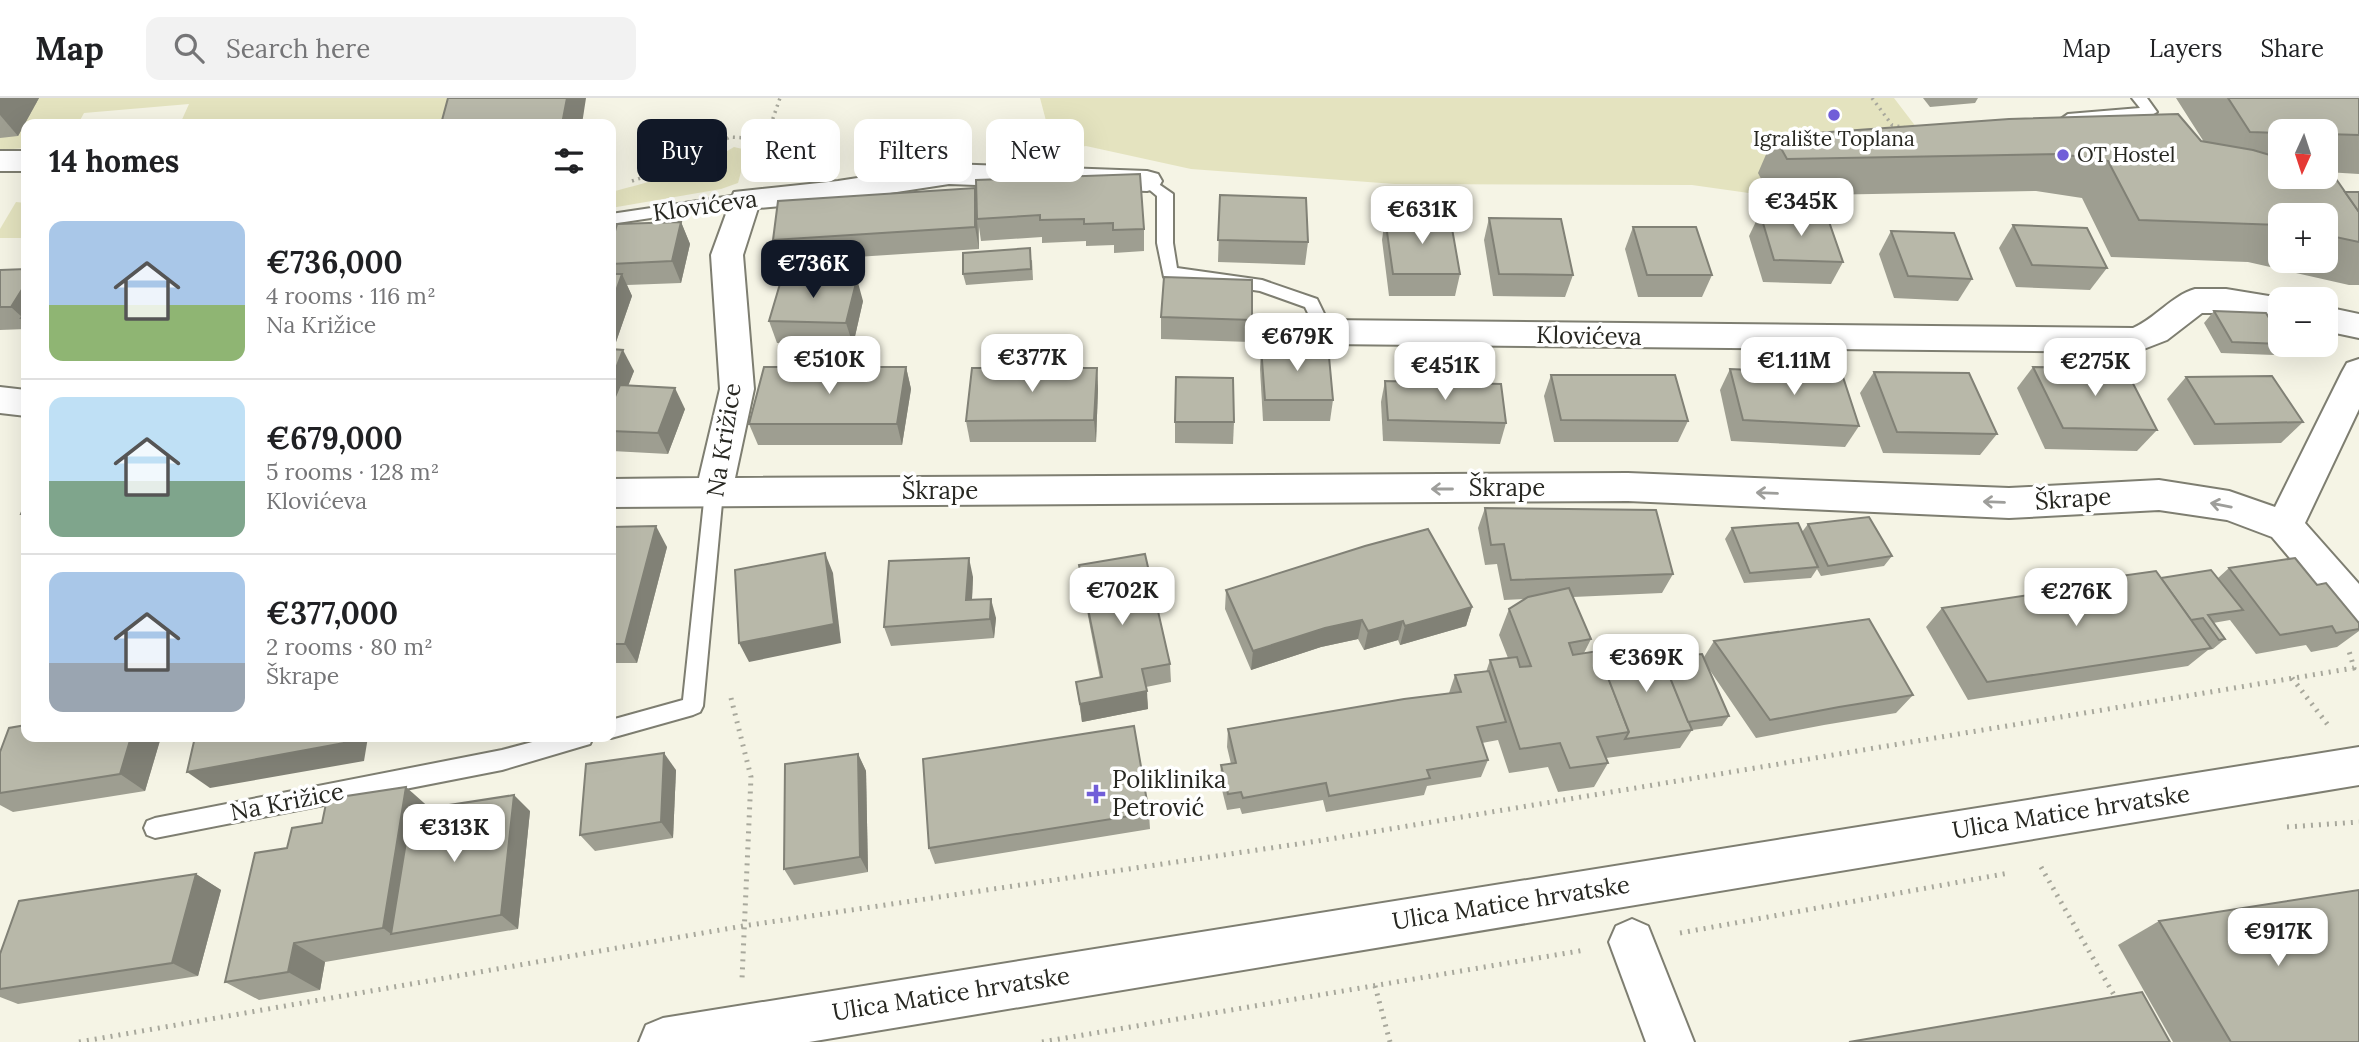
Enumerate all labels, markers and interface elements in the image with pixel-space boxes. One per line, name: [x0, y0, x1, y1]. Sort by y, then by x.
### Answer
search box: [146, 17, 636, 80]
text: Map: [35, 27, 104, 69]
icon: search: [170, 29, 208, 67]
text: Search here: [226, 32, 370, 65]
text: Map: [2062, 33, 2111, 64]
text: Layers: [2149, 33, 2222, 64]
text: Share: [2260, 33, 2324, 64]
marker: Igralište Toplana: [1826, 107, 1842, 123]
chip: Buy: [637, 119, 727, 182]
chip: Rent: [741, 119, 840, 182]
chip: Filters: [854, 119, 972, 182]
chip: New: [986, 119, 1084, 182]
north arrow: [2268, 119, 2338, 189]
map controls: [2268, 119, 2338, 357]
place label: Igralište Toplana: [1753, 125, 1915, 152]
place label: OT Hostel: [2077, 141, 2176, 168]
text: 14 homes: [49, 142, 179, 180]
icon: filters: [550, 142, 588, 180]
marker: OT Hostel: [2055, 147, 2071, 163]
pin: €345K: [1752, 178, 1850, 238]
street label: Klovićeva: [651, 183, 759, 228]
pin: €631K: [1373, 186, 1471, 246]
text: €345K: [1765, 186, 1837, 215]
text: €631K: [1387, 194, 1457, 223]
button: +: [2268, 203, 2338, 273]
pin: €736K: [764, 240, 862, 300]
text: €736,000: [266, 243, 403, 281]
text: €736K: [777, 248, 849, 277]
icon: home: [105, 249, 189, 333]
text: 4 rooms · 116 m²: [266, 281, 436, 310]
button: −: [2268, 287, 2338, 357]
text: Na Križice: [266, 310, 376, 339]
pin: €679K: [1248, 314, 1346, 373]
street label: Klovićeva: [1536, 319, 1642, 352]
text: €679K: [1261, 321, 1333, 350]
pin: €377K: [983, 334, 1081, 394]
pin: €510K: [780, 336, 878, 396]
pin: €1.11M: [1737, 338, 1851, 397]
pin: €275K: [2046, 338, 2144, 398]
text: €377K: [997, 342, 1067, 371]
pin: €451K: [1396, 342, 1494, 402]
text: €510K: [793, 344, 865, 373]
text: €1.11M: [1757, 345, 1831, 374]
text: €275K: [2060, 346, 2130, 375]
text: €451K: [1410, 350, 1480, 379]
street label: Na Križice: [699, 381, 748, 499]
text: €679,000: [266, 419, 403, 457]
icon: home: [105, 425, 189, 509]
text: 5 rooms · 128 m²: [266, 457, 439, 486]
street label: Škrape: [1469, 471, 1545, 503]
street label: Škrape: [902, 474, 978, 506]
street label: Škrape: [2034, 479, 2112, 517]
one-way arrow: [1430, 482, 1453, 495]
text: Klovićeva: [266, 486, 367, 515]
one-way arrow: [1756, 486, 1779, 499]
one-way arrow: [1983, 496, 2006, 509]
one-way arrow: [2210, 498, 2233, 511]
pin: €702K: [1073, 568, 1171, 627]
pin: €276K: [2027, 568, 2125, 628]
text: €702K: [1086, 575, 1158, 604]
text: €276K: [2040, 576, 2112, 605]
text: €377,000: [266, 594, 398, 632]
icon: home: [105, 600, 189, 684]
text: 2 rooms · 80 m²: [266, 632, 433, 661]
pin: €369K: [1597, 634, 1695, 694]
text: €369K: [1609, 642, 1683, 671]
text: Škrape: [266, 661, 339, 690]
place label: Poliklinika Petrović: [1112, 764, 1226, 823]
street label: Na Križice: [227, 775, 346, 828]
street label: Ulica Matice hrvatske: [1950, 777, 2192, 846]
marker: Poliklinika Petrović: [1086, 784, 1106, 804]
pin: €313K: [405, 804, 503, 864]
text: €313K: [419, 812, 489, 841]
street label: Ulica Matice hrvatske: [1390, 868, 1632, 937]
pin: €917K: [2229, 908, 2327, 968]
text: €917K: [2244, 916, 2312, 945]
street label: Ulica Matice hrvatske: [830, 959, 1072, 1028]

